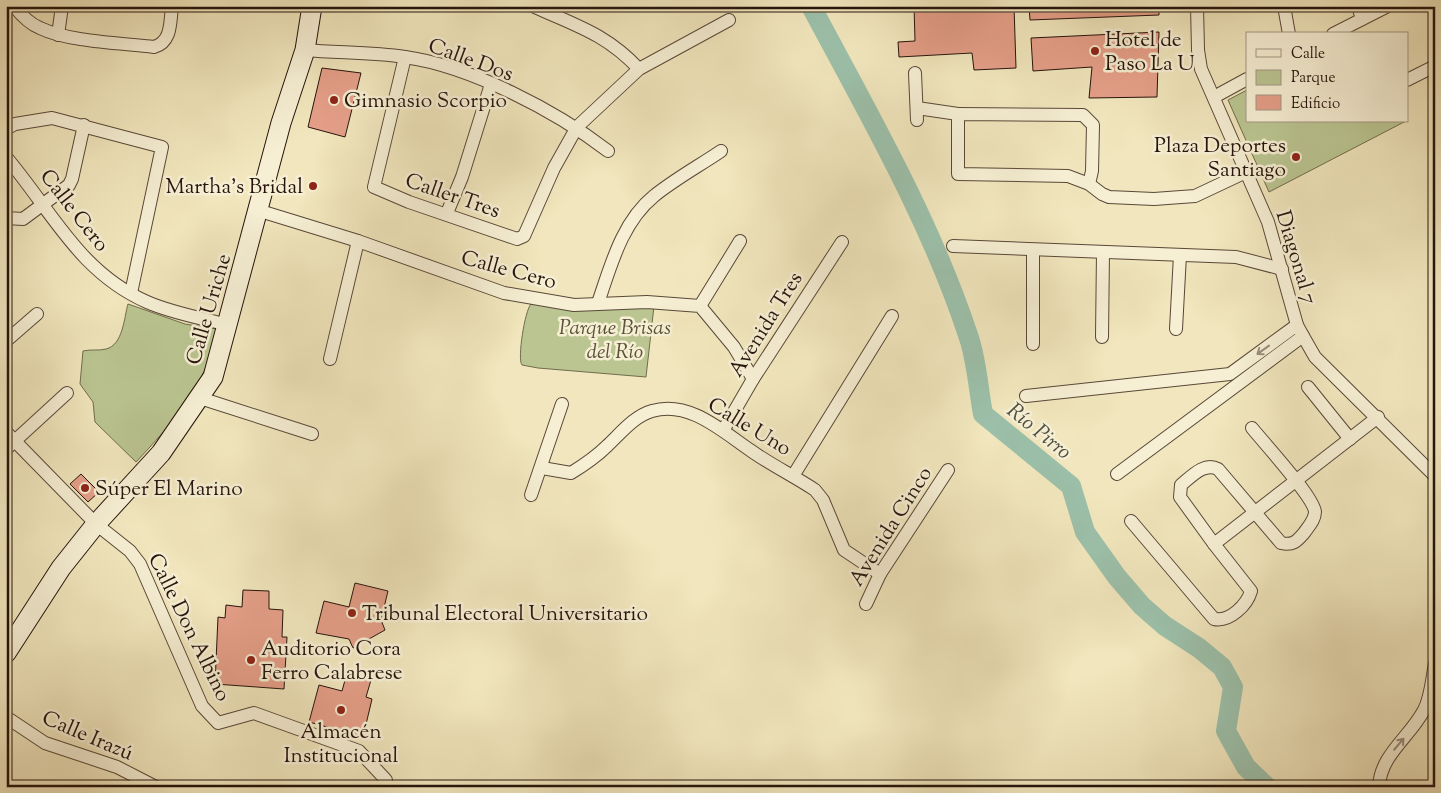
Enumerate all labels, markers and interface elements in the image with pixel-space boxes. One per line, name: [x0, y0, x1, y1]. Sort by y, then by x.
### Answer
place label: Hotel de Paso La U: [1105, 26, 1194, 80]
street label: Calle Dos: [424, 32, 517, 90]
legend: [1246, 32, 1408, 122]
text: Calle: [1291, 44, 1325, 65]
marker: Hotel de Paso La U: [1089, 45, 1101, 57]
text: Parque: [1291, 68, 1335, 89]
place label: Gimnasio Scorpio: [344, 87, 507, 117]
marker: Gimnasio Scorpio: [328, 94, 340, 106]
text: Edificio: [1291, 94, 1340, 115]
place label: Plaza Deportes Santiago: [1154, 132, 1286, 186]
marker: Plaza Deportes Santiago: [1290, 151, 1302, 163]
street label: Calle Cero: [32, 164, 115, 259]
street label: Caller Tres: [401, 167, 504, 227]
place label: Martha's Bridal: [166, 173, 303, 203]
marker: Martha's Bridal: [307, 180, 319, 192]
street label: Diagonal 7: [1267, 207, 1324, 309]
street label: Calle Cero: [457, 244, 559, 298]
street label: Calle Uriche: [180, 251, 240, 369]
street label: Avenida Tres: [722, 267, 811, 384]
park label: Parque Brisas del Río: [559, 314, 671, 368]
one-way arrow: [1256, 345, 1270, 355]
street label: Calle Uno: [701, 391, 797, 464]
water label: Río Pirro: [999, 396, 1078, 469]
street label: Avenida Cinco: [843, 461, 940, 593]
place label: Súper El Marino: [95, 475, 243, 505]
marker: Súper El Marino: [79, 482, 91, 494]
street label: Calle Don Albino: [139, 549, 237, 707]
place label: Tribunal Electoral Universitario: [362, 600, 648, 630]
marker: Tribunal Electoral Universitario: [346, 607, 358, 619]
place label: Auditorio Cora Ferro Calabrese: [261, 635, 403, 689]
marker: Auditorio Cora Ferro Calabrese: [245, 654, 257, 666]
street label: Calle Irazú: [37, 704, 138, 770]
marker: Almacén Institucional: [335, 704, 347, 716]
place label: Almacén Institucional: [284, 718, 398, 772]
one-way arrow: [1393, 738, 1404, 751]

